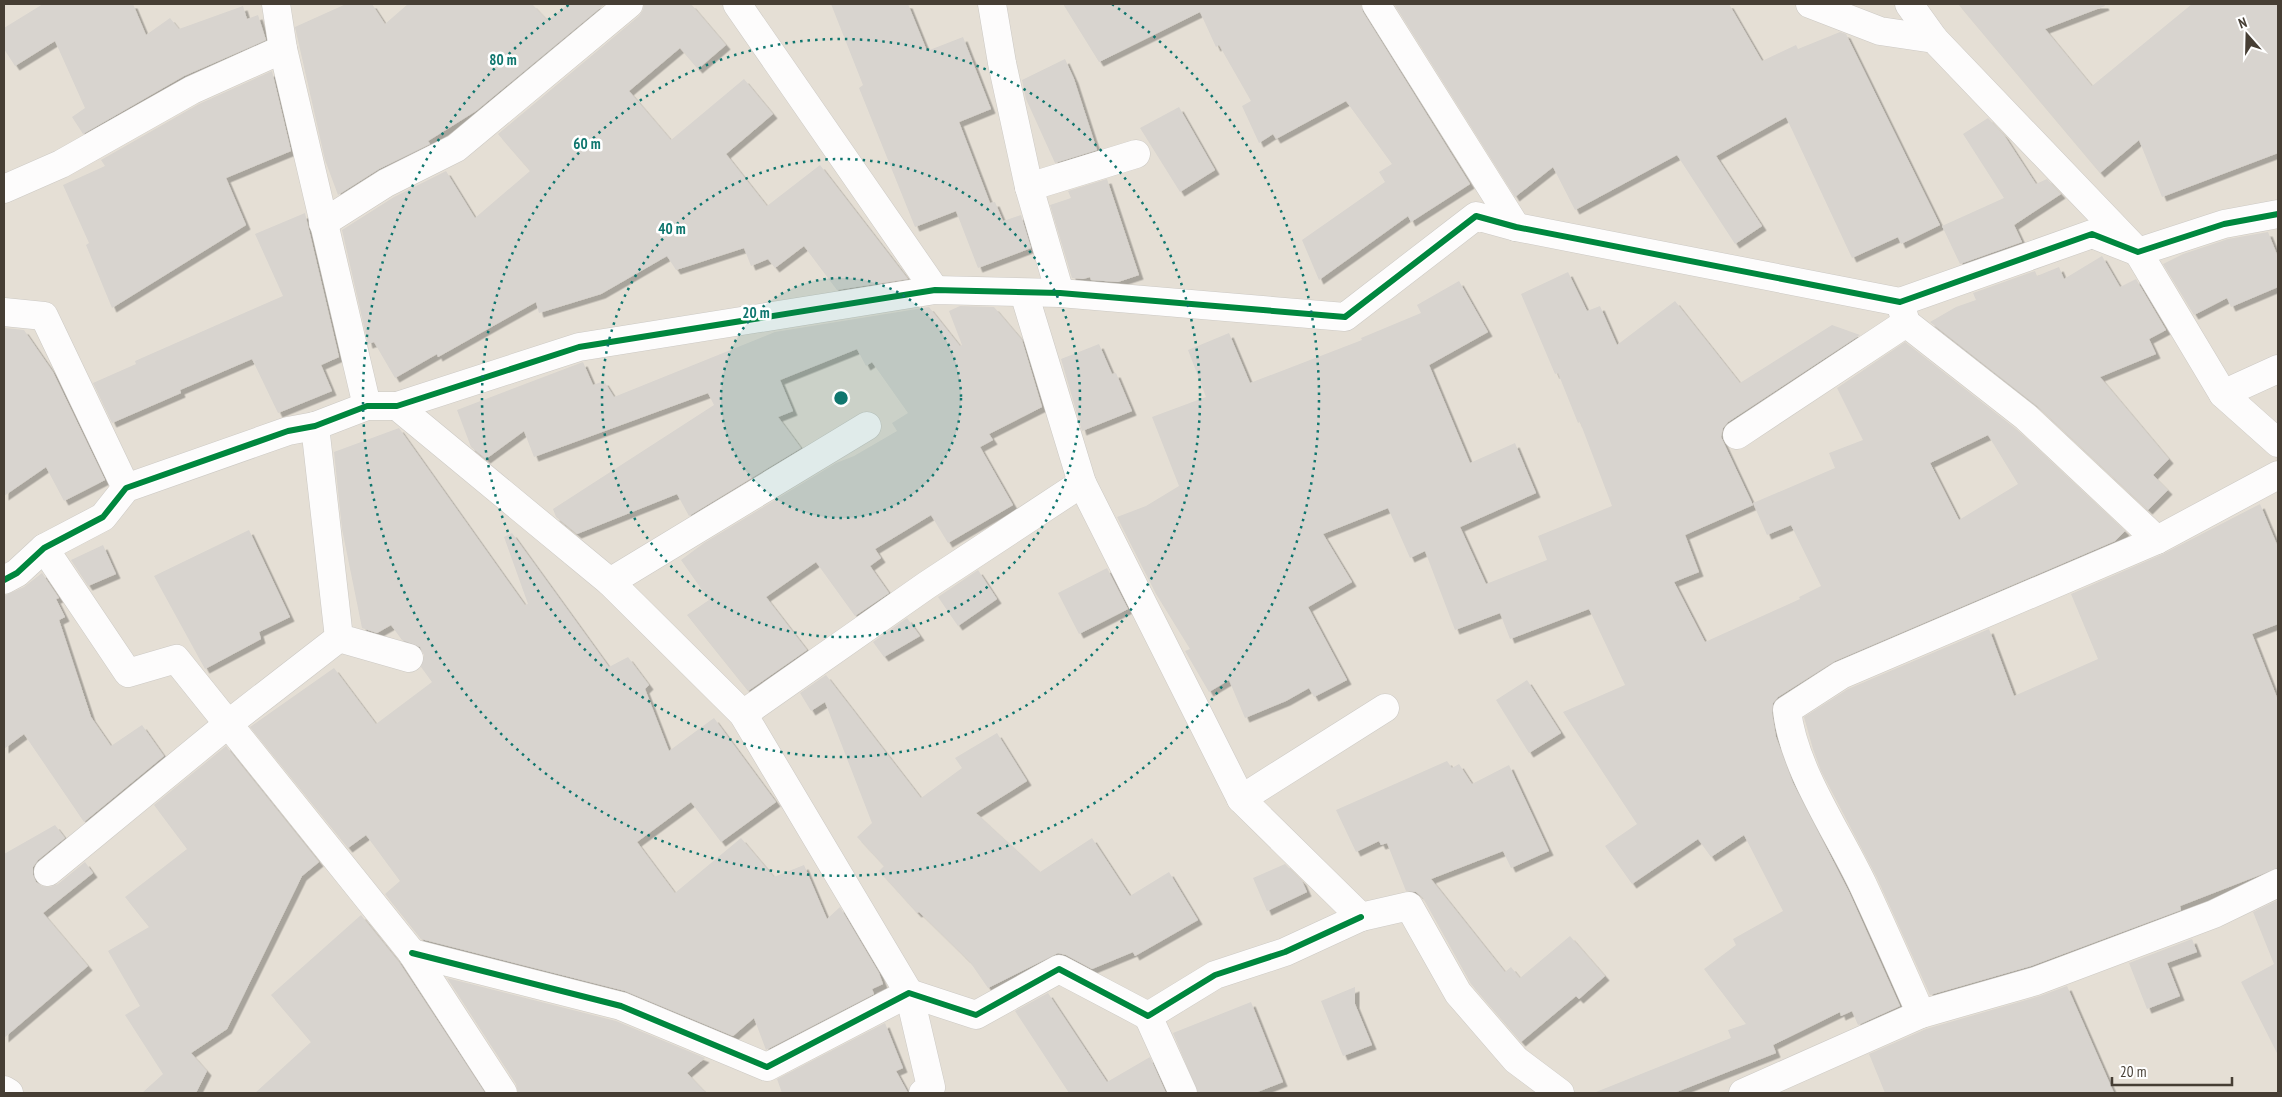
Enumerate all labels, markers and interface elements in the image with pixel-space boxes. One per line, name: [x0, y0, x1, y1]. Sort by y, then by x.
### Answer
north arrow: [2222, 10, 2272, 60]
text: N: [2236, 13, 2249, 33]
text: 80 m: [489, 50, 517, 69]
text: 60 m: [573, 134, 601, 153]
text: 40 m: [658, 219, 686, 238]
text: 20 m: [742, 303, 770, 322]
centre of rings: [832, 389, 850, 407]
scale bar: [2112, 1054, 2232, 1086]
text: 20 m: [2120, 1062, 2146, 1081]

